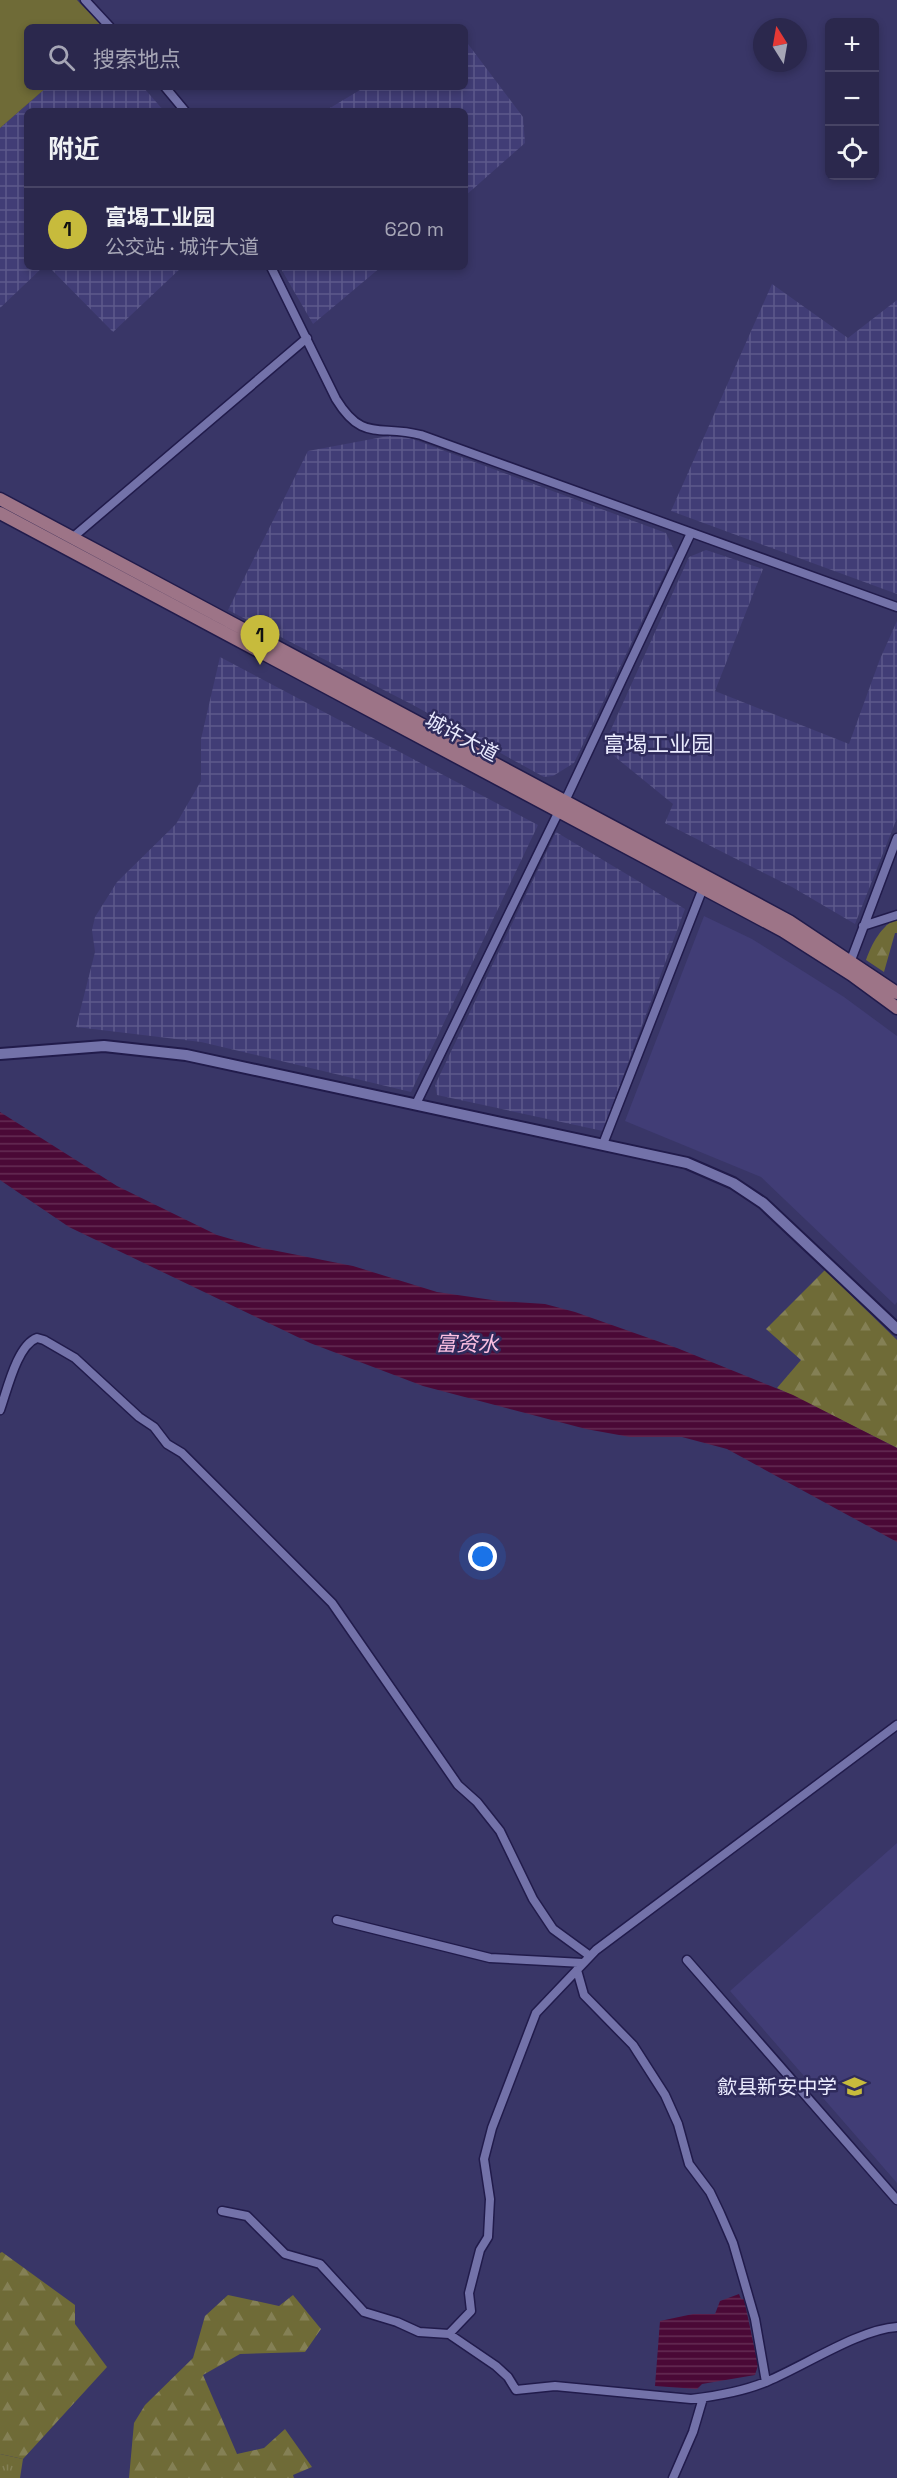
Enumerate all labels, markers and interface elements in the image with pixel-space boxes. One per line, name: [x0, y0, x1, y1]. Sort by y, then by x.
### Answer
north arrow: [753, 18, 807, 72]
map controls: [825, 18, 879, 180]
button: +: [825, 18, 879, 72]
search box: [24, 24, 468, 90]
icon: search: [45, 41, 78, 74]
text: 搜索地点: [93, 45, 181, 73]
button: −: [825, 72, 879, 126]
button: locate: [825, 126, 879, 180]
text: 附近: [48, 132, 100, 166]
text: 富堨工业园: [105, 203, 215, 231]
text: 1: [63, 216, 72, 242]
text: 620 m: [385, 216, 444, 242]
text: 公交站 · 城许大道: [105, 234, 259, 260]
pin: 1: [240, 616, 280, 665]
street label: 城许大道: [421, 707, 503, 767]
district label: 富堨工业园: [603, 730, 713, 758]
water label: 富资水: [435, 1329, 500, 1358]
your location: [468, 1542, 497, 1571]
place label: 歙县新安中学: [717, 2074, 837, 2100]
school or university icon: 歙县新安中学: [842, 2074, 868, 2100]

